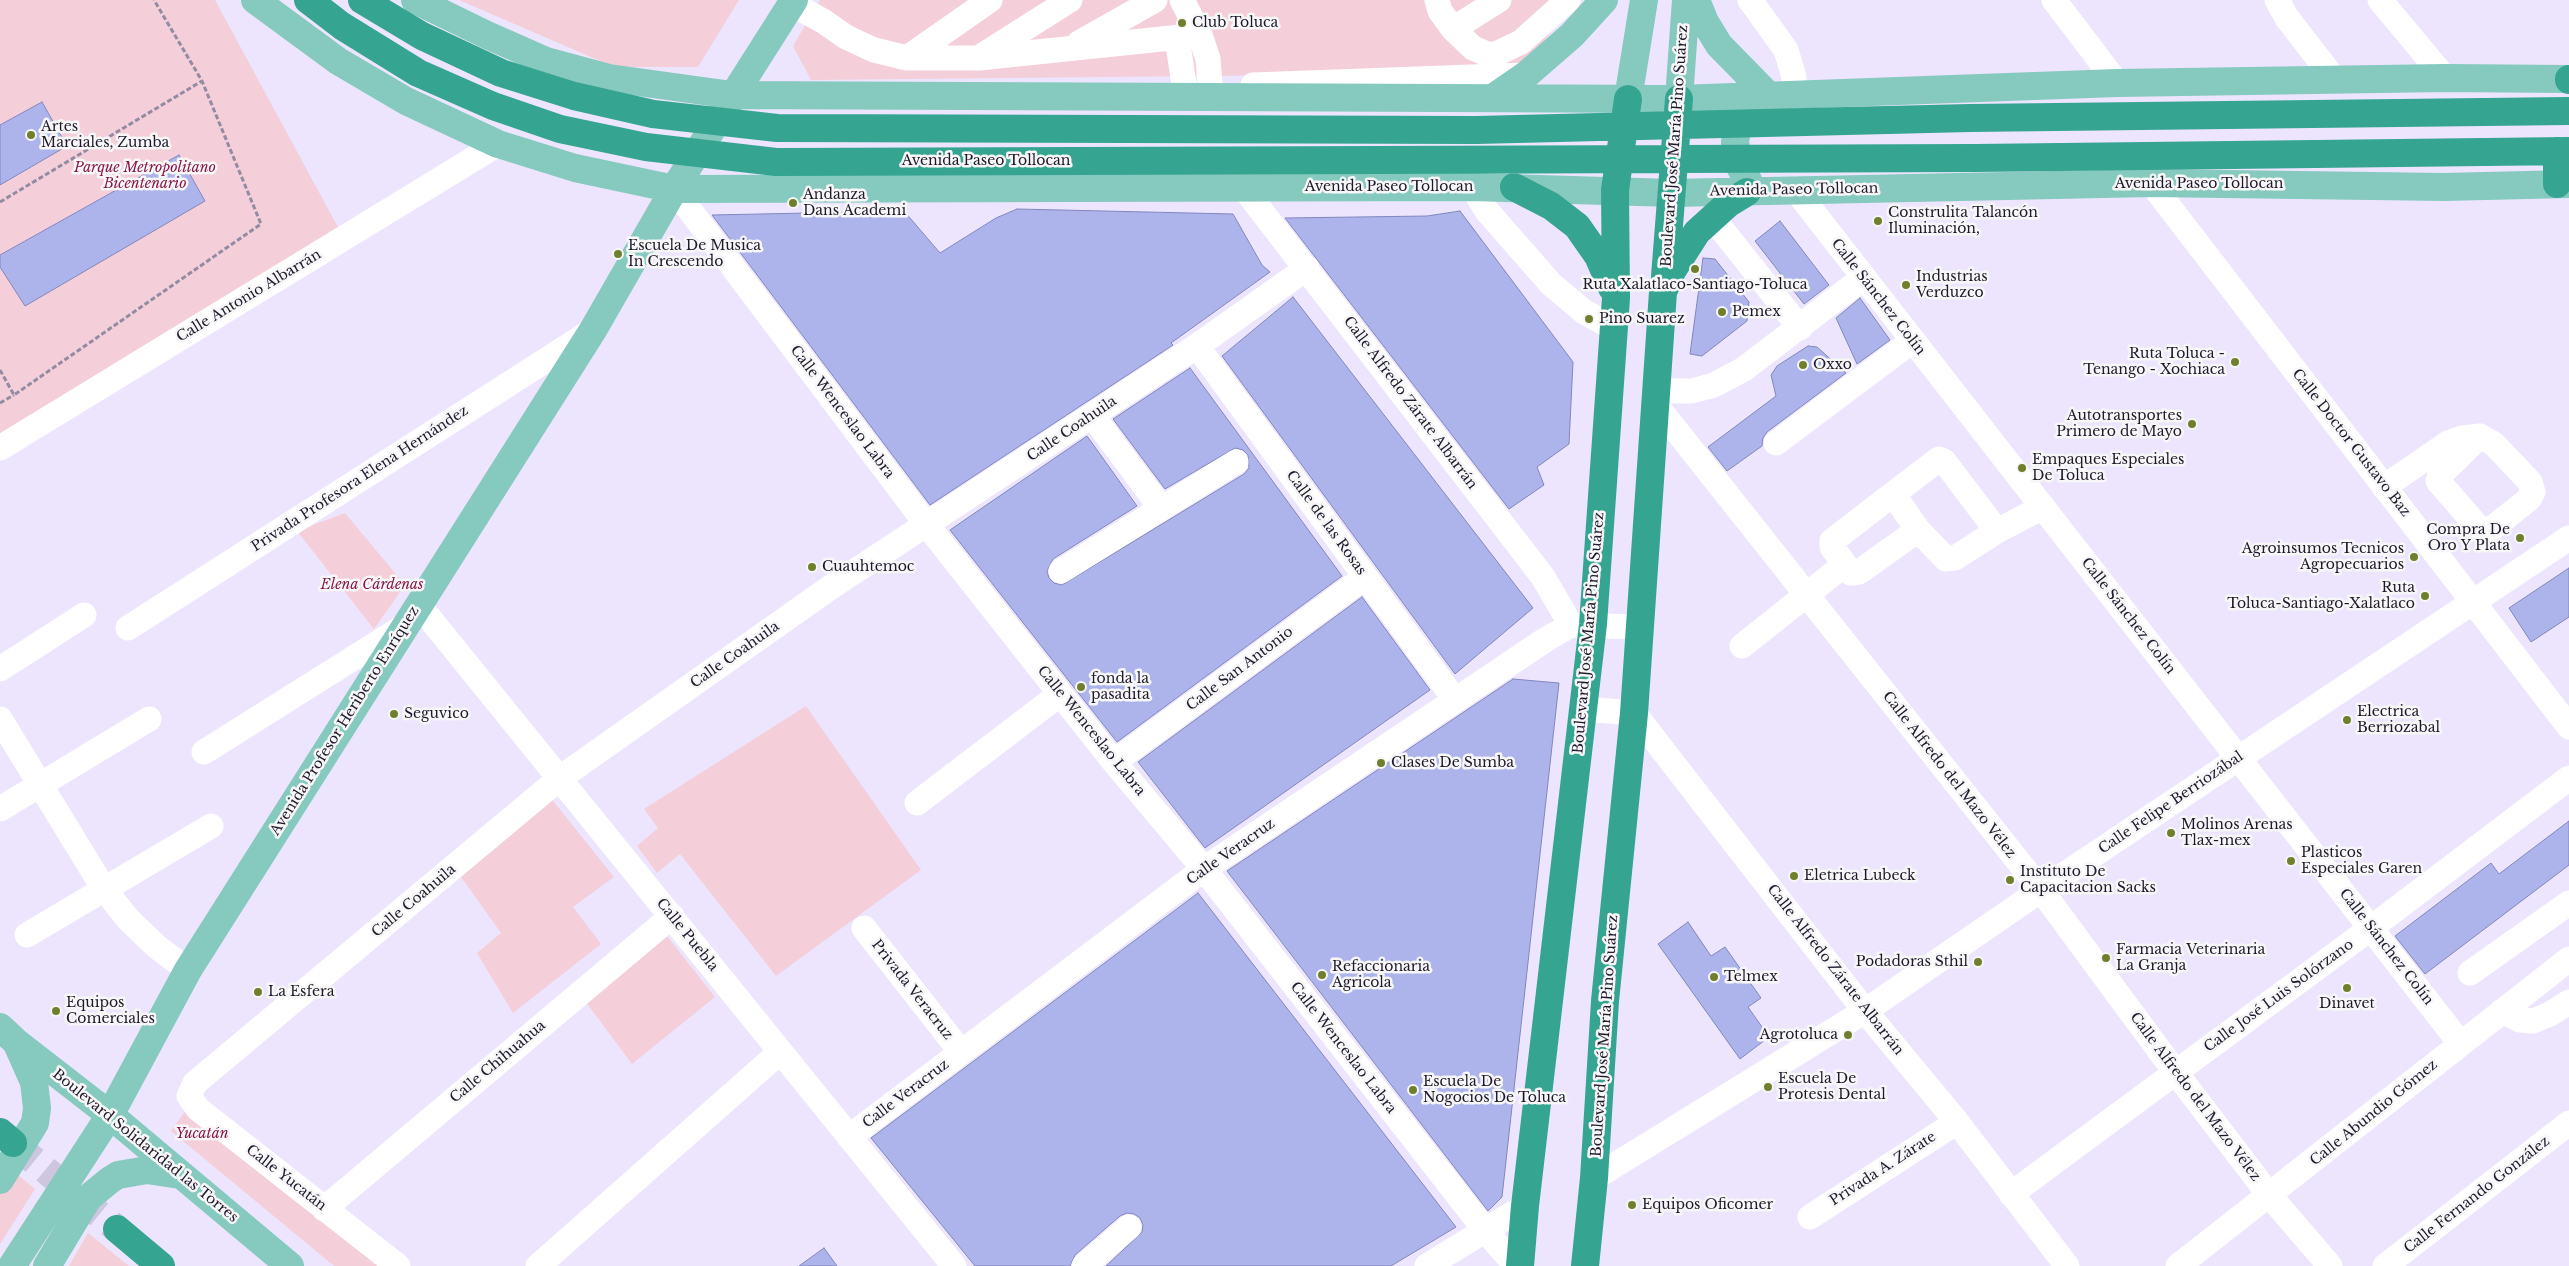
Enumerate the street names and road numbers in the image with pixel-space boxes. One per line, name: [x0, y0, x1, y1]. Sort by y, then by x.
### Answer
street label: Boulevard José María Pino Suárez: [1658, 24, 1692, 268]
street label: Avenida Paseo Tollocan: [902, 153, 1070, 169]
street label: Avenida Paseo Tollocan: [2115, 176, 2283, 192]
street label: Avenida Paseo Tollocan: [1305, 179, 1473, 195]
street label: Avenida Paseo Tollocan: [1710, 180, 1878, 200]
street label: Calle Sánchez Colín: [1827, 236, 1929, 358]
street label: Calle Antonio Albarrán: [174, 246, 324, 346]
street label: Calle Alfredo Zárate Albarrán: [1340, 313, 1480, 493]
street label: Calle Wenceslao Labra: [787, 342, 897, 482]
street label: Calle Doctor Gustavo Baz: [2288, 366, 2414, 520]
street label: Calle Coahuila: [1024, 393, 1120, 465]
street label: Privada Profesora Elena Hernández: [248, 402, 472, 556]
street label: Calle de las Rosas: [1283, 468, 1369, 578]
street label: Boulevard José María Pino Suárez: [1570, 511, 1608, 755]
street label: Calle Sánchez Colín: [2077, 555, 2179, 677]
street label: Avenida Profesor Heriberto Enríquez: [267, 603, 423, 839]
street label: Calle Coahuila: [687, 618, 783, 692]
street label: Calle San Antonio: [1183, 623, 1297, 715]
street label: Calle Wenceslao Labra: [1033, 663, 1149, 799]
street label: Calle Alfredo del Mazo Vélez: [1879, 688, 2019, 862]
street label: Calle Felipe Berriozábal: [2096, 748, 2246, 858]
street label: Calle Veracruz: [1184, 815, 1278, 889]
street label: Calle Coahuila: [369, 861, 459, 941]
street label: Calle Alfredo Zárate Albarrán: [1763, 881, 1907, 1059]
street label: Calle Sánchez Colín: [2335, 886, 2437, 1008]
street label: Calle Puebla: [653, 895, 721, 975]
street label: Boulevard José María Pino Suárez: [1588, 914, 1622, 1158]
street label: Calle José Luis Solórzano: [2201, 936, 2357, 1056]
street label: Privada Veracruz: [868, 937, 956, 1043]
street label: Calle Wenceslao Labra: [1286, 979, 1400, 1117]
street label: Calle Alfredo del Mazo Vélez: [2126, 1009, 2264, 1185]
street label: Calle Chihuahua: [447, 1017, 549, 1107]
street label: Calle Veracruz: [860, 1056, 952, 1132]
street label: Calle Abundio Gómez: [2307, 1057, 2441, 1169]
street label: Boulevard Solidaridad las Torres: [49, 1066, 241, 1226]
street label: Privada A. Zárate: [1827, 1128, 1939, 1210]
street label: Calle Fernando González: [2401, 1133, 2553, 1257]
street label: Calle Yucatán: [243, 1142, 329, 1214]

